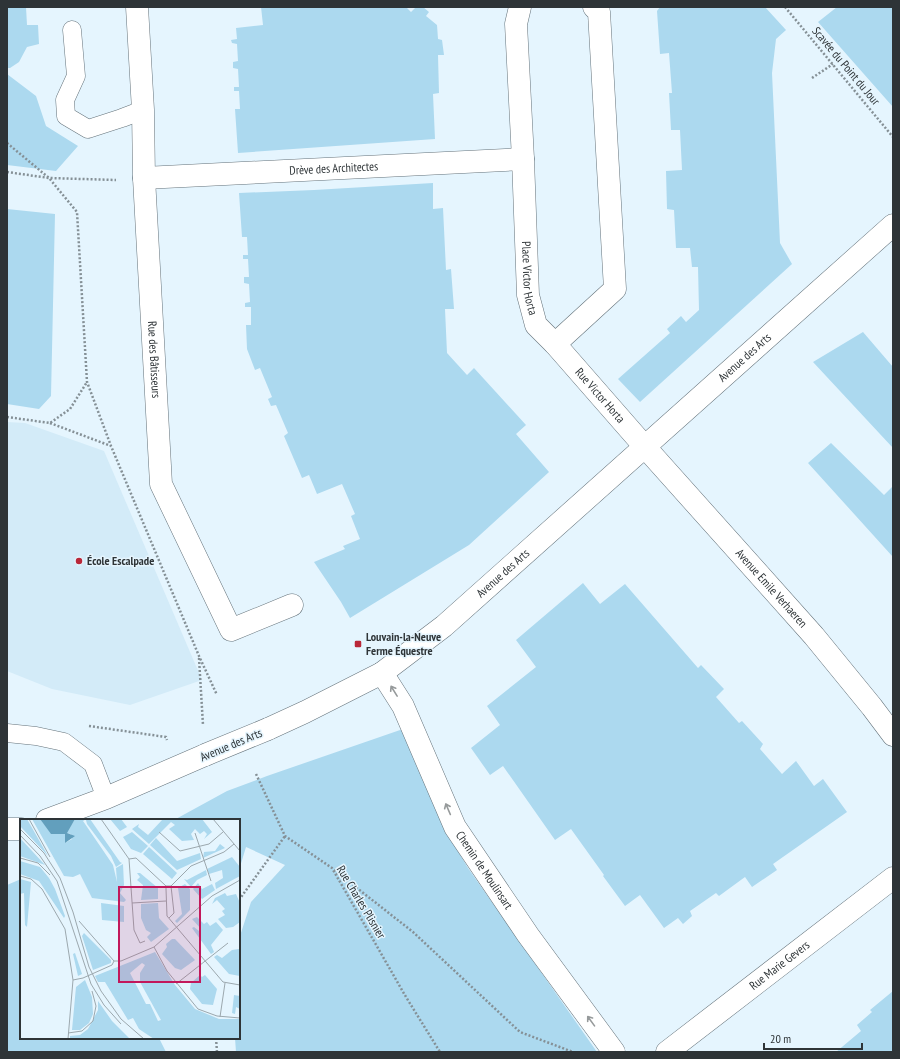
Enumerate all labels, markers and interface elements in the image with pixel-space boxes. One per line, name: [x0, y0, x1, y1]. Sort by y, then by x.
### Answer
street label: Scavée du Point du Jour: [809, 23, 884, 108]
street label: Drève des Architectes: [289, 158, 378, 178]
street label: Place Victor Horta: [519, 241, 541, 317]
street label: Rue des Bâtisseurs: [145, 320, 164, 399]
street label: Avenue des Arts: [715, 329, 774, 385]
street label: Rue Victor Horta: [572, 365, 629, 426]
street label: Avenue des Arts: [473, 545, 532, 600]
street label: Avenue Emile Verhaeren: [733, 546, 811, 630]
place label: École Escalpade: [87, 553, 154, 568]
marker: École Escalpade: [74, 556, 84, 566]
place label: Louvain-la-Neuve Ferme Équestre: [366, 629, 441, 658]
marker: Louvain-la-Neuve Ferme Équestre: [353, 639, 363, 649]
one-way arrow: [389, 685, 397, 697]
street label: Avenue des Arts: [198, 725, 264, 764]
one-way arrow: [443, 804, 451, 816]
inset map: [20, 819, 240, 1039]
street label: Chemin de Moulinsart: [453, 828, 517, 913]
street label: Rue Charles Plisnier: [334, 862, 390, 942]
street label: Rue Marie Gevers: [746, 937, 812, 993]
one-way arrow: [587, 1015, 595, 1026]
scale bar: [764, 1025, 862, 1051]
text: 20 m: [770, 1031, 791, 1046]

